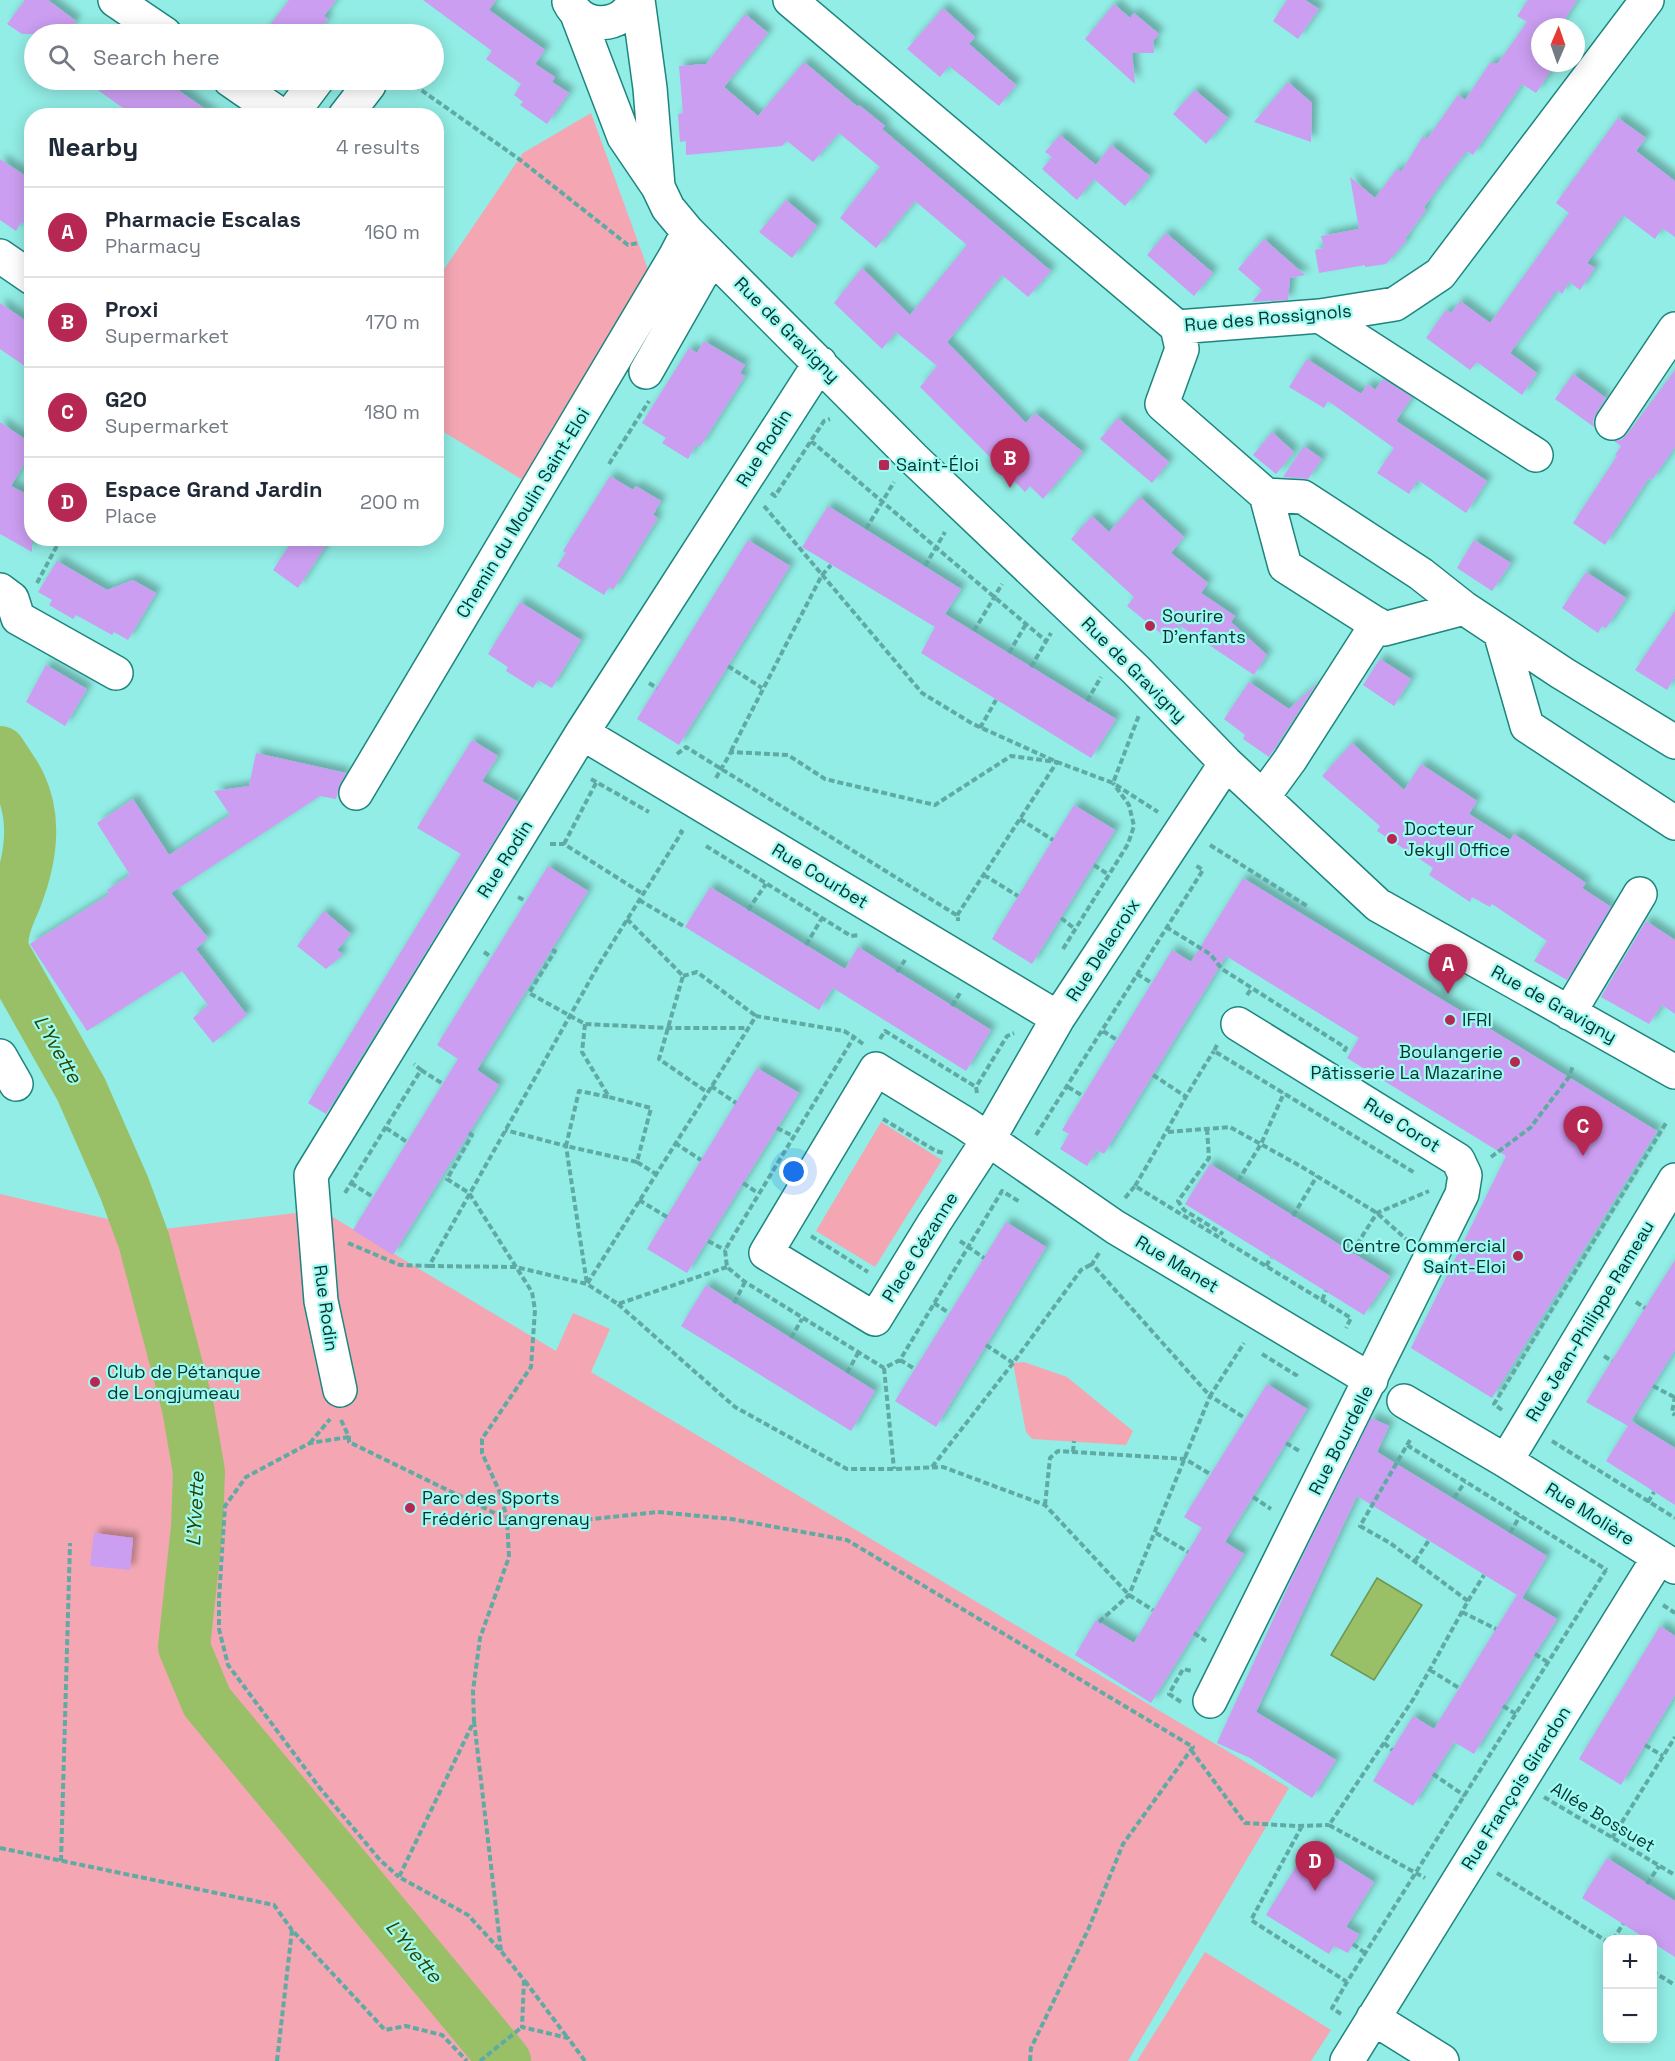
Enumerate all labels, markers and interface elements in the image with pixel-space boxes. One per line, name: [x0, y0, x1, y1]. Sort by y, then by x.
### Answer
north arrow: [1531, 18, 1585, 72]
search box: [24, 24, 444, 90]
icon: search: [45, 41, 78, 74]
text: Search here: [93, 43, 220, 71]
text: Nearby: [48, 130, 138, 164]
text: 4 results: [336, 134, 420, 160]
text: Pharmacie Escalas: [105, 205, 301, 233]
text: A: [61, 219, 74, 245]
text: 160 m: [364, 219, 420, 245]
text: Pharmacy: [105, 233, 201, 259]
street label: Rue de Gravigny: [730, 272, 845, 387]
text: Proxi: [105, 295, 158, 323]
street label: Rue des Rossignols: [1184, 299, 1352, 336]
text: B: [61, 309, 74, 335]
text: 170 m: [365, 309, 420, 335]
text: Supermarket: [105, 323, 229, 349]
text: G20: [105, 385, 147, 413]
text: C: [61, 399, 74, 425]
text: 180 m: [364, 399, 420, 425]
street label: Chemin du Moulin Saint-Eloi: [451, 404, 595, 622]
street label: Rue Rodin: [731, 405, 796, 491]
text: Supermarket: [105, 413, 229, 439]
pin: B: [990, 438, 1030, 488]
place label: Saint-Éloi: [896, 453, 979, 476]
marker: Saint-Éloi: [877, 458, 891, 472]
text: Espace Grand Jardin: [105, 475, 322, 503]
text: D: [61, 489, 74, 515]
text: 200 m: [360, 489, 420, 515]
text: Place: [105, 503, 157, 529]
place label: Sourire D'enfants: [1162, 604, 1246, 648]
street label: Rue de Gravigny: [1077, 612, 1192, 727]
marker: Sourire D'enfants: [1143, 619, 1157, 633]
street label: Rue Rodin: [472, 816, 537, 902]
place label: Docteur Jekyll Office: [1404, 817, 1510, 861]
marker: Docteur Jekyll Office: [1385, 832, 1399, 846]
street label: Rue Courbet: [768, 838, 873, 913]
street label: Rue Delacroix: [1061, 894, 1144, 1006]
pin: A: [1428, 944, 1468, 994]
street label: Rue de Gravigny: [1487, 959, 1621, 1048]
place label: IFRI: [1462, 1008, 1492, 1031]
water label: L'Yvette: [28, 1010, 88, 1089]
marker: IFRI: [1443, 1013, 1457, 1027]
place label: Boulangerie Pâtisserie La Mazarine: [1311, 1040, 1503, 1084]
marker: Boulangerie Pâtisserie La Mazarine: [1508, 1055, 1522, 1069]
street label: Rue Corot: [1360, 1092, 1445, 1157]
pin: C: [1564, 1106, 1602, 1156]
your location: [779, 1157, 808, 1186]
street label: Place Cézanne: [877, 1187, 963, 1306]
street label: Rue Jean-Philippe Rameau: [1520, 1216, 1659, 1426]
street label: Rue Manet: [1131, 1230, 1223, 1297]
place label: Centre Commercial Saint-Eloi: [1342, 1234, 1506, 1278]
marker: Centre Commercial Saint-Eloi: [1511, 1249, 1525, 1263]
street label: Rue Rodin: [309, 1263, 344, 1353]
place label: Club de Pétanque de Longjumeau: [107, 1360, 261, 1404]
marker: Club de Pétanque de Longjumeau: [88, 1375, 102, 1389]
street label: Rue Bourdelle: [1303, 1381, 1378, 1498]
water label: L'Yvette: [180, 1470, 210, 1547]
street label: Rue Molière: [1541, 1477, 1639, 1550]
place label: Parc des Sports Frédéric Langrenay: [422, 1486, 590, 1530]
marker: Parc des Sports Frédéric Langrenay: [403, 1501, 417, 1515]
street label: Rue François Girardon: [1456, 1702, 1575, 1874]
street label: Allée Bossuet: [1547, 1776, 1660, 1857]
pin: D: [1296, 1842, 1334, 1891]
water label: L'Yvette: [380, 1914, 449, 1989]
map controls: [1603, 1935, 1657, 2043]
button: +: [1603, 1935, 1657, 1989]
button: −: [1603, 1989, 1657, 2043]

